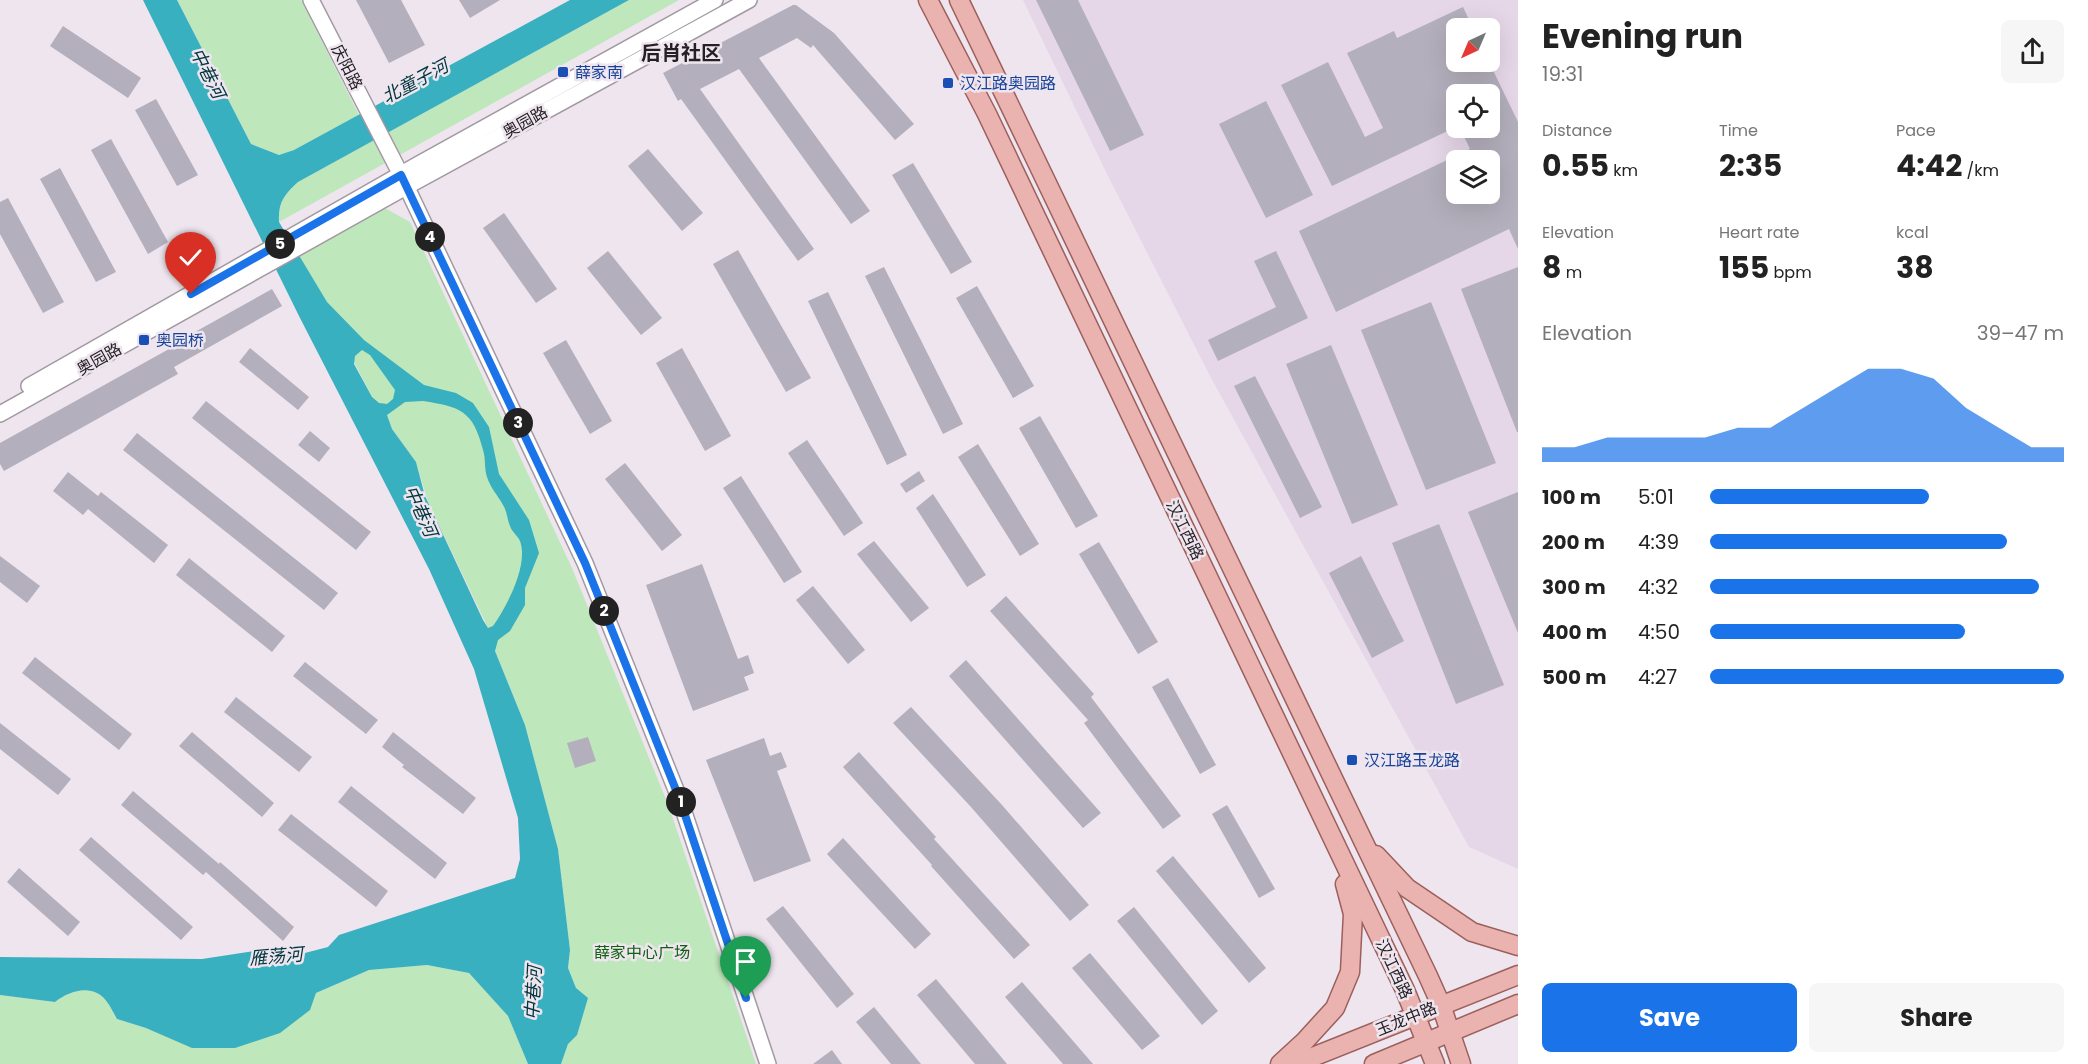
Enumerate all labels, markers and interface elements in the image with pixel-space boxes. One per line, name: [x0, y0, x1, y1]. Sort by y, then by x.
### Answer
text: Evening run: [1542, 13, 1743, 60]
north arrow: [1446, 18, 1500, 72]
map controls: [1446, 18, 1500, 204]
button: share: [2001, 20, 2064, 83]
district label: 后肖社区: [641, 39, 721, 67]
street label: 庆阳路: [326, 40, 368, 94]
water label: 中巷河: [185, 43, 233, 105]
water label: 北童子河: [377, 52, 455, 109]
text: 19:31: [1542, 60, 1583, 88]
place label: 薛家南: [575, 61, 623, 84]
marker: 薛家南: [556, 65, 570, 79]
place label: 汉江路奥园路: [960, 72, 1056, 95]
marker: 汉江路奥园路: [941, 76, 955, 90]
button: locate: [1446, 84, 1500, 138]
street label: 奥园路: [498, 100, 552, 144]
text: Distance: [1542, 119, 1612, 142]
text: Time: [1719, 119, 1758, 142]
text: Pace: [1896, 119, 1936, 142]
text: 0.55: [1542, 144, 1609, 187]
text: 2:35: [1719, 144, 1782, 187]
text: 4:42: [1896, 144, 1962, 187]
button: layers: [1446, 150, 1500, 204]
text: km: [1609, 159, 1638, 182]
text: /km: [1962, 159, 1999, 182]
text: Elevation: [1542, 221, 1614, 244]
text: Heart rate: [1719, 221, 1799, 244]
text: kcal: [1896, 221, 1929, 244]
pin: 4: [415, 222, 445, 252]
text: 4: [425, 225, 435, 248]
pin: 5: [265, 229, 295, 259]
pin: [165, 232, 216, 294]
text: 5: [275, 232, 285, 255]
icon: check: [174, 241, 207, 274]
text: 8: [1542, 246, 1561, 289]
text: 155: [1719, 246, 1769, 289]
text: 38: [1896, 246, 1934, 289]
text: m: [1561, 261, 1582, 284]
text: bpm: [1769, 261, 1812, 284]
text: Elevation: [1542, 319, 1632, 347]
text: 39–47 m: [1977, 319, 2064, 347]
place label: 奥园桥: [156, 329, 204, 352]
marker: 奥园桥: [137, 333, 151, 347]
street label: 奥园路: [72, 337, 126, 381]
pin: 3: [503, 408, 533, 438]
text: 3: [513, 411, 523, 434]
water label: 中巷河: [399, 481, 445, 543]
text: 100 m: [1542, 483, 1601, 511]
text: 5:01: [1638, 483, 1674, 511]
street label: 汉江西路: [1161, 496, 1209, 564]
text: 200 m: [1542, 528, 1605, 556]
text: 4:39: [1638, 528, 1679, 556]
text: 300 m: [1542, 573, 1606, 601]
text: 4:32: [1638, 573, 1678, 601]
pin: 2: [589, 596, 619, 626]
text: 2: [599, 599, 609, 622]
text: 400 m: [1542, 618, 1607, 646]
text: 4:50: [1638, 618, 1680, 646]
text: 500 m: [1542, 663, 1607, 691]
text: 4:27: [1638, 663, 1677, 691]
place label: 汉江路玉龙路: [1364, 749, 1460, 772]
marker: 汉江路玉龙路: [1345, 753, 1359, 767]
pin: 1: [666, 787, 696, 817]
text: 1: [678, 790, 684, 813]
street label: 汉江西路: [1370, 935, 1418, 1003]
pin: [720, 936, 771, 998]
water label: 雁荡河: [248, 941, 307, 971]
park label: 薛家中心广场: [594, 941, 690, 964]
icon: arrive: [729, 945, 762, 978]
water label: 中巷河: [519, 962, 547, 1021]
button: Save: [1542, 983, 1797, 1052]
button: Share: [1809, 983, 2064, 1052]
street label: 玉龙中路: [1372, 996, 1440, 1042]

